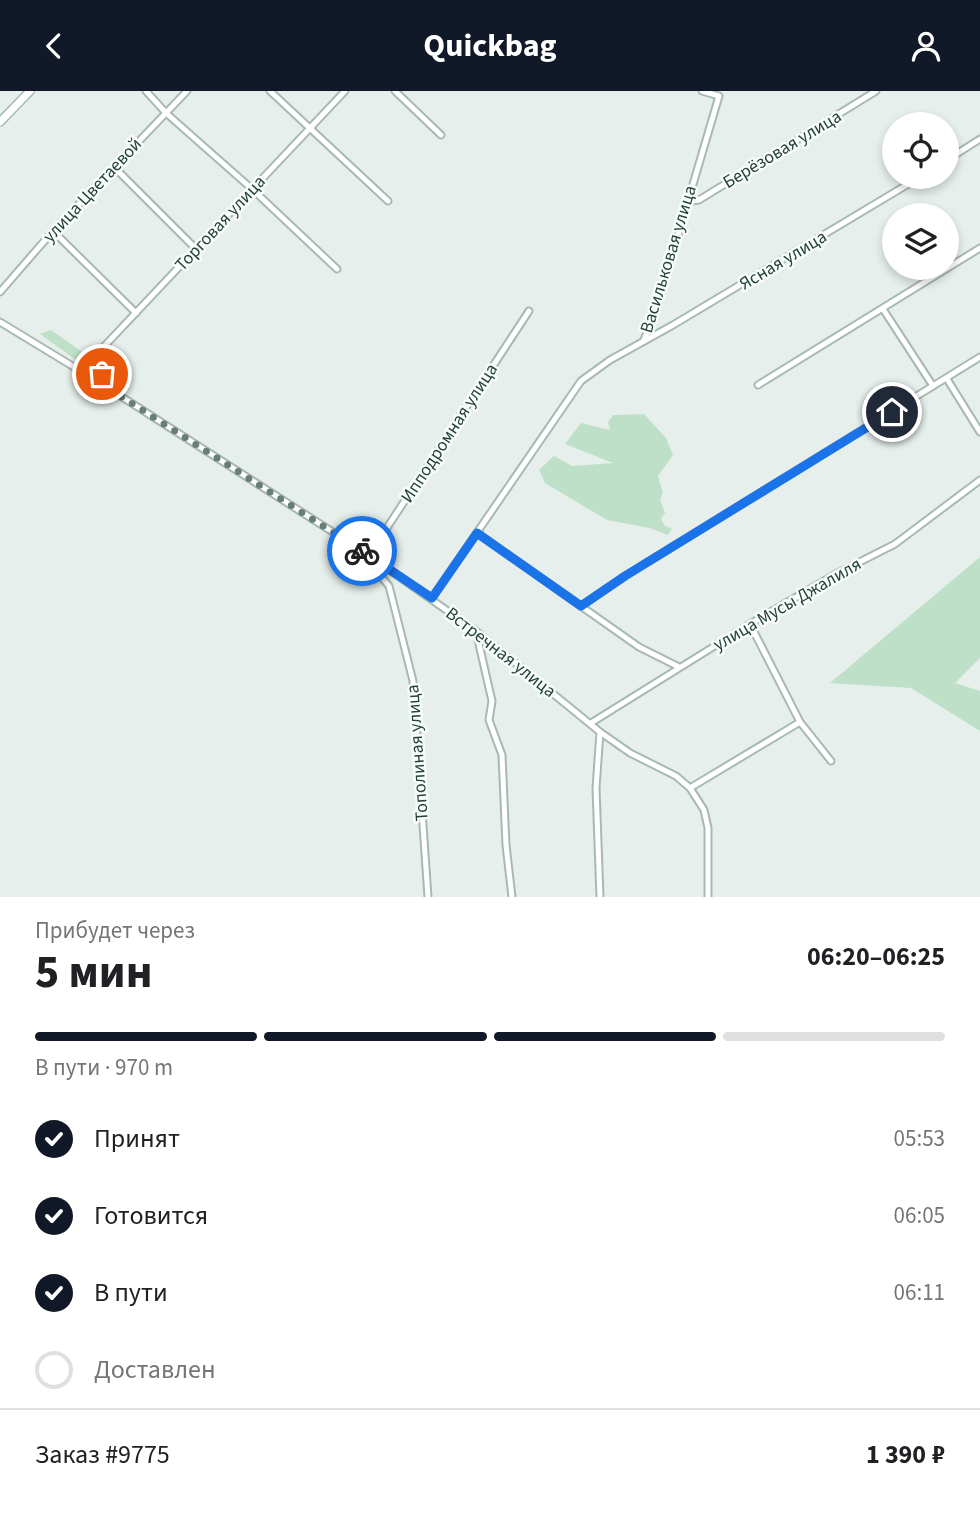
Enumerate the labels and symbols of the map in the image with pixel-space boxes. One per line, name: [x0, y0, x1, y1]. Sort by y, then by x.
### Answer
street label: Берёзовая улица: [718, 104, 846, 195]
street label: улица Цветаевой: [37, 132, 148, 248]
street label: Торговая улица: [169, 170, 271, 277]
street label: Васильковая улица: [634, 182, 703, 336]
street label: Ясная улица: [735, 224, 832, 296]
pin: [72, 344, 132, 404]
street label: Ипподромная улица: [395, 359, 504, 508]
pin: [862, 382, 922, 442]
courier: [327, 516, 397, 586]
street label: улица Мусы Джалиля: [708, 552, 866, 657]
street label: Встречная улица: [440, 601, 561, 704]
street label: Тополиная улица: [400, 684, 435, 822]

